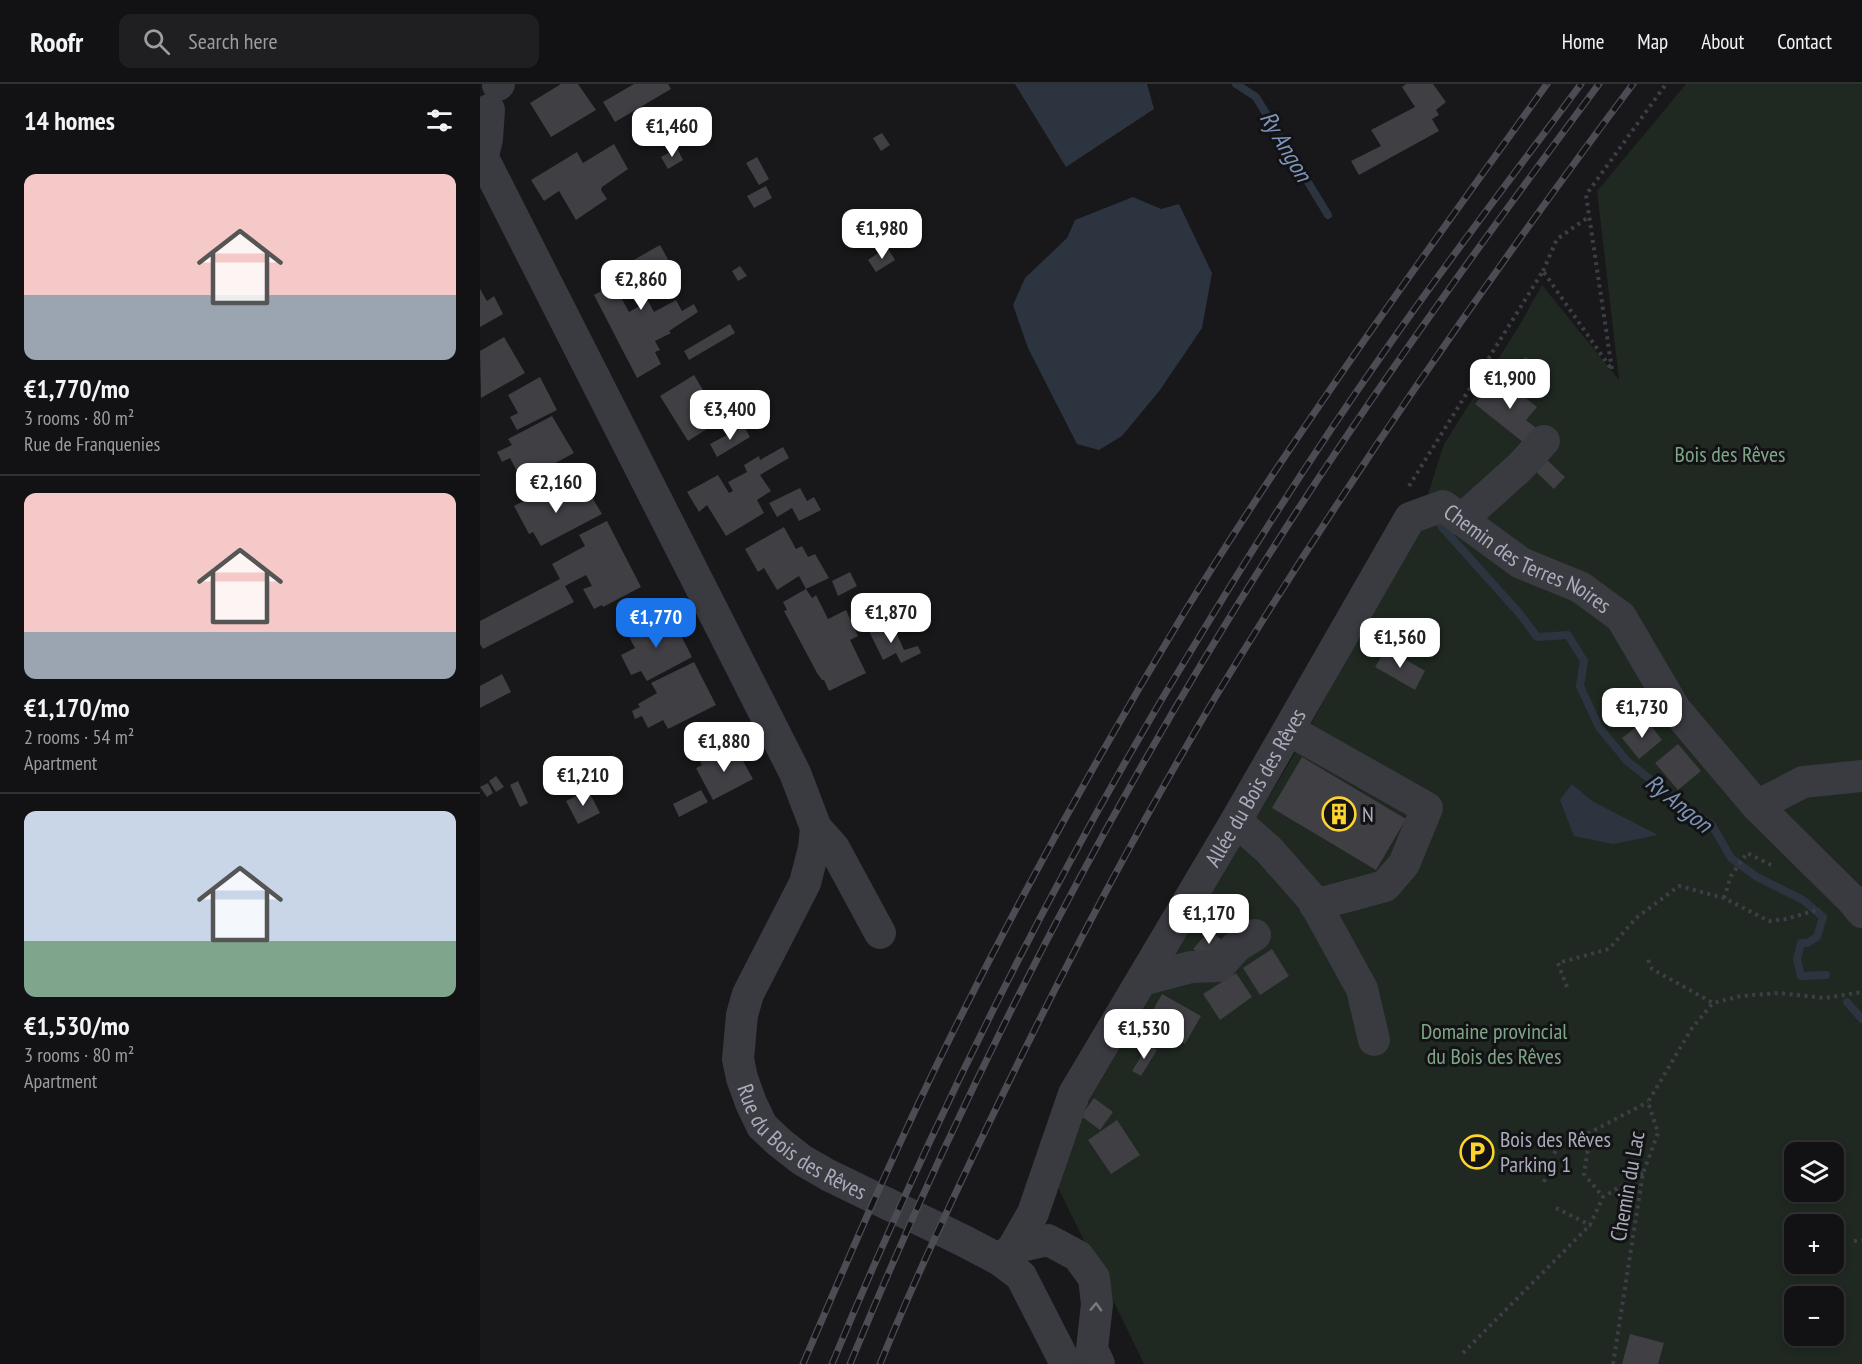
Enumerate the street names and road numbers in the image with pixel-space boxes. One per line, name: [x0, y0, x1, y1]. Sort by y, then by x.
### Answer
street label: Chemin des Terres Noires: [1438, 497, 1617, 619]
street label: Allée du Bois des Rêves: [1198, 703, 1312, 871]
street label: Rue du Bois des Rêves: [731, 1080, 871, 1206]
street label: Chemin du Lac: [1604, 1129, 1650, 1243]

